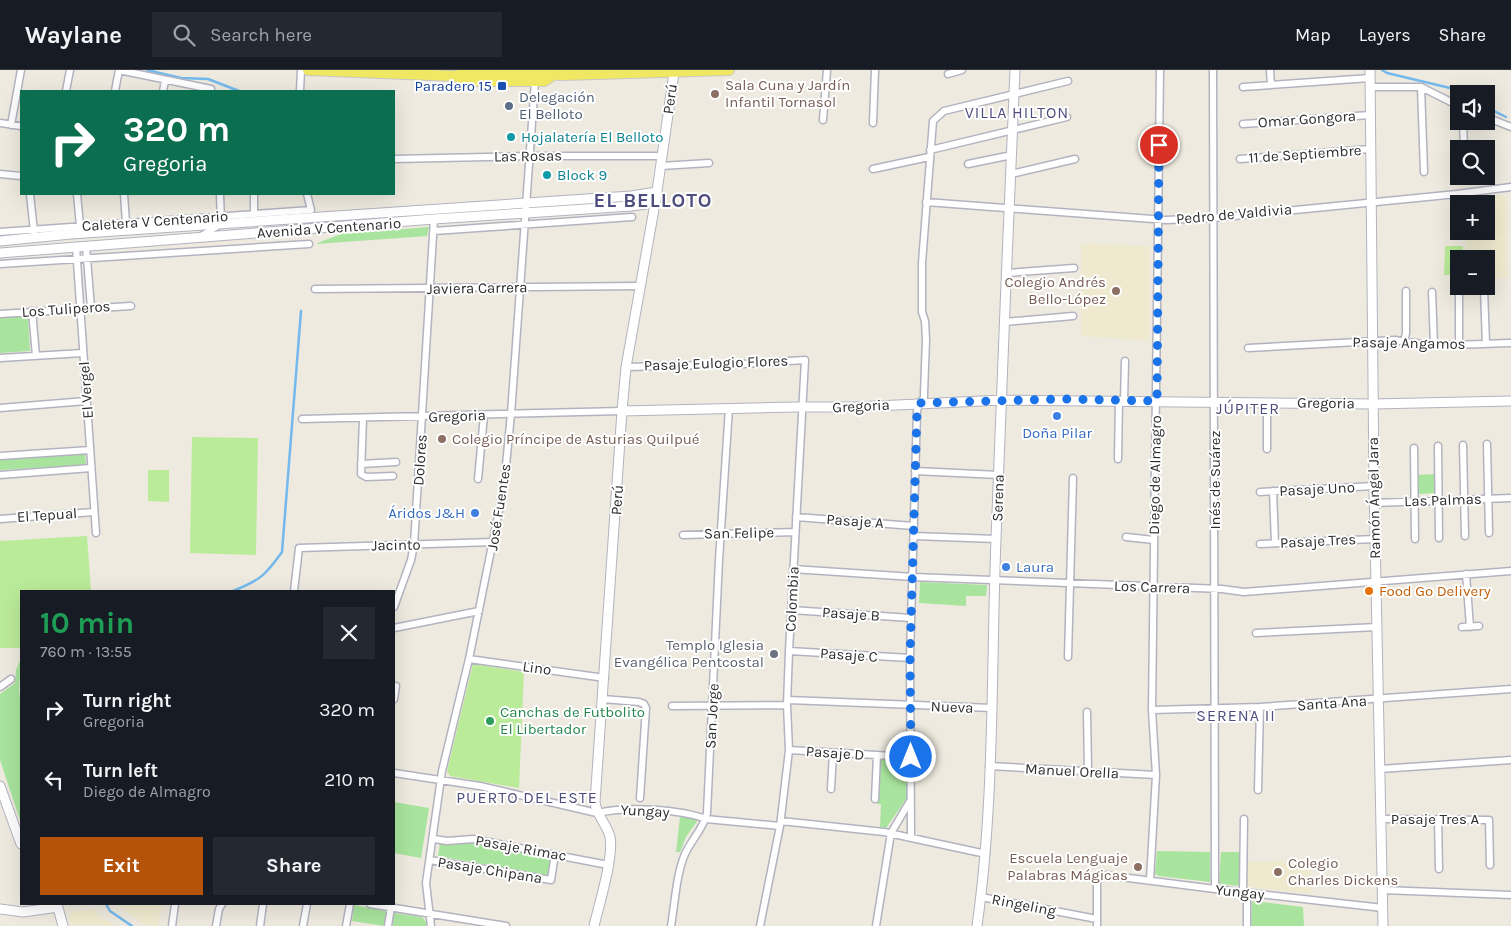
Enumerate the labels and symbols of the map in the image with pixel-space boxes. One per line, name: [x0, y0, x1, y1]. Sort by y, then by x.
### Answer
place label: Sala Cuna y Jardín Infantil Tornasol: [725, 76, 850, 111]
place label: Paradero 15: [415, 77, 492, 95]
marker: Paradero 15: [496, 80, 508, 92]
street label: Perú: [659, 83, 681, 115]
place label: Delegación El Belloto: [519, 88, 595, 123]
marker: Sala Cuna y Jardín Infantil Tornasol: [709, 88, 721, 100]
marker: Delegación El Belloto: [503, 100, 515, 112]
district label: VILLA HILTON: [965, 103, 1069, 122]
street label: Omar Gongora: [1257, 107, 1357, 131]
pin: [1138, 124, 1180, 166]
place label: Hojalatería El Belloto: [521, 128, 663, 146]
marker: Hojalatería El Belloto: [505, 131, 517, 143]
street label: 11 de Septiembre: [1248, 141, 1362, 167]
street label: Las Rosas: [494, 146, 562, 166]
place label: Block 9: [557, 166, 607, 184]
marker: Block 9: [541, 169, 553, 181]
district label: EL BELLOTO: [593, 189, 713, 212]
street label: Pedro de Valdivia: [1175, 200, 1293, 228]
street label: Caletera V Centenario: [81, 207, 229, 235]
street label: Avenida V Centenario: [256, 214, 402, 242]
place label: Colegio Andrés Bello-López: [1004, 273, 1106, 308]
street label: Javiera Carrera: [426, 278, 528, 298]
marker: Colegio Andrés Bello-López: [1110, 285, 1122, 297]
street label: Los Tuliperos: [21, 297, 111, 321]
street label: Pasaje Angamos: [1352, 333, 1466, 353]
street label: Pasaje Eulogio Flores: [643, 351, 789, 375]
street label: El Vergel: [75, 361, 97, 419]
street label: Gregoria: [1297, 393, 1355, 413]
street label: Gregoria: [832, 396, 890, 416]
district label: JÚPITER: [1216, 399, 1280, 418]
street label: Gregoria: [428, 406, 486, 426]
marker: Doña Pilar: [1051, 410, 1063, 422]
street label: Diego de Almagro: [1145, 415, 1165, 535]
place label: Doña Pilar: [1022, 424, 1092, 442]
place label: Colegio Príncipe de Asturias Quilpué: [452, 430, 700, 448]
street label: Inés de Suárez: [1206, 430, 1224, 530]
marker: Colegio Príncipe de Asturias Quilpué: [436, 433, 448, 445]
street label: Dolores: [409, 434, 431, 486]
street label: Ramón Ángel Jara: [1364, 437, 1384, 559]
street label: José Fuentes: [483, 462, 515, 552]
street label: Serena: [988, 474, 1008, 522]
street label: Pasaje Uno: [1279, 478, 1355, 500]
street label: Perú: [607, 484, 627, 516]
street label: Las Palmas: [1404, 490, 1482, 510]
street label: El Tepual: [16, 504, 78, 526]
place label: Áridos J&H: [388, 504, 465, 522]
marker: Áridos J&H: [469, 507, 481, 519]
street label: Pasaje A: [826, 510, 885, 532]
street label: San Felipe: [704, 523, 774, 543]
street label: Pasaje Tres: [1280, 530, 1356, 552]
street label: Jacinto: [371, 536, 421, 554]
place label: Laura: [1016, 558, 1054, 576]
marker: Laura: [1000, 561, 1012, 573]
street label: Colombia: [781, 566, 803, 632]
street label: Los Carrera: [1114, 577, 1190, 597]
place label: Food Go Delivery: [1379, 582, 1491, 600]
marker: Food Go Delivery: [1363, 585, 1375, 597]
street label: Pasaje B: [821, 603, 881, 625]
place label: Templo Iglesia Evangélica Pentcostal: [614, 636, 764, 671]
street label: Pasaje C: [820, 644, 878, 666]
marker: Templo Iglesia Evangélica Pentcostal: [768, 648, 780, 660]
street label: Lino: [522, 657, 552, 679]
street label: San Jorge: [701, 683, 723, 749]
street label: Santa Ana: [1297, 692, 1367, 714]
street label: Nueva: [930, 697, 974, 717]
place label: Canchas de Futbolito El Libertador: [500, 703, 645, 738]
district label: SERENA II: [1196, 706, 1276, 725]
marker: Canchas de Futbolito El Libertador: [484, 715, 496, 727]
position arrow: [884, 730, 936, 782]
street label: Pasaje D: [805, 742, 865, 764]
street label: Manuel Orella: [1025, 760, 1119, 782]
district label: PUERTO DEL ESTE: [456, 788, 598, 807]
street label: Yungay: [620, 801, 670, 821]
street label: Pasaje Tres A: [1391, 810, 1480, 828]
street label: Pasaje Rimac: [474, 831, 568, 865]
place label: Escuela Lenguaje Palabras Mágicas: [1007, 849, 1128, 884]
street label: Pasaje Chipana: [436, 853, 544, 887]
place label: Colegio Charles Dickens: [1288, 854, 1398, 889]
marker: Escuela Lenguaje Palabras Mágicas: [1132, 861, 1144, 873]
marker: Colegio Charles Dickens: [1272, 866, 1284, 878]
street label: Yungay: [1215, 880, 1265, 904]
street label: Ringeling: [990, 890, 1058, 920]

